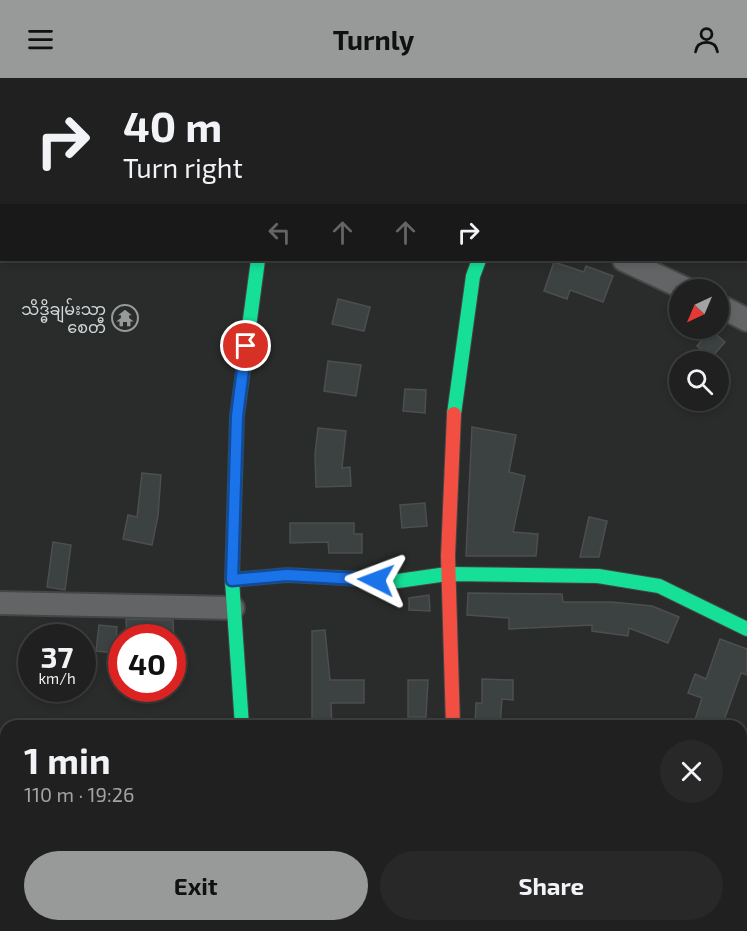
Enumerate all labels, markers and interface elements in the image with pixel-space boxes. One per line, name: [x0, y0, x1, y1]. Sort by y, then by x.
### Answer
icon: menu: [24, 23, 57, 56]
text: Turnly: [333, 23, 414, 55]
icon: person: [690, 23, 723, 56]
text: 40 m: [123, 100, 222, 150]
icon: right: [24, 102, 102, 180]
text: Turn right: [123, 151, 243, 183]
icon: left: [263, 216, 296, 249]
icon: ahead: [326, 216, 359, 249]
icon: ahead: [389, 216, 422, 249]
icon: right: [452, 216, 485, 249]
north arrow: [669, 279, 729, 339]
map controls: [669, 279, 729, 411]
place label: သိဒ္ဓိချမ်းသာ စေတီ: [21, 298, 106, 336]
temple icon: သိဒ္ဓိချမ်းသာ စေတီ: [110, 303, 140, 333]
pin: [220, 320, 271, 371]
icon: arrive: [229, 329, 262, 362]
button: search: [669, 351, 729, 411]
position arrow: [344, 548, 408, 612]
speed limit sign: 40: [108, 624, 186, 702]
text: 37: [41, 638, 73, 674]
text: km/h: [38, 669, 76, 687]
text: 1 min: [24, 738, 111, 781]
button: close: [660, 740, 723, 803]
text: 110 m · 19:26: [24, 782, 134, 806]
button: Exit: [24, 851, 368, 920]
button: Share: [380, 851, 723, 920]

